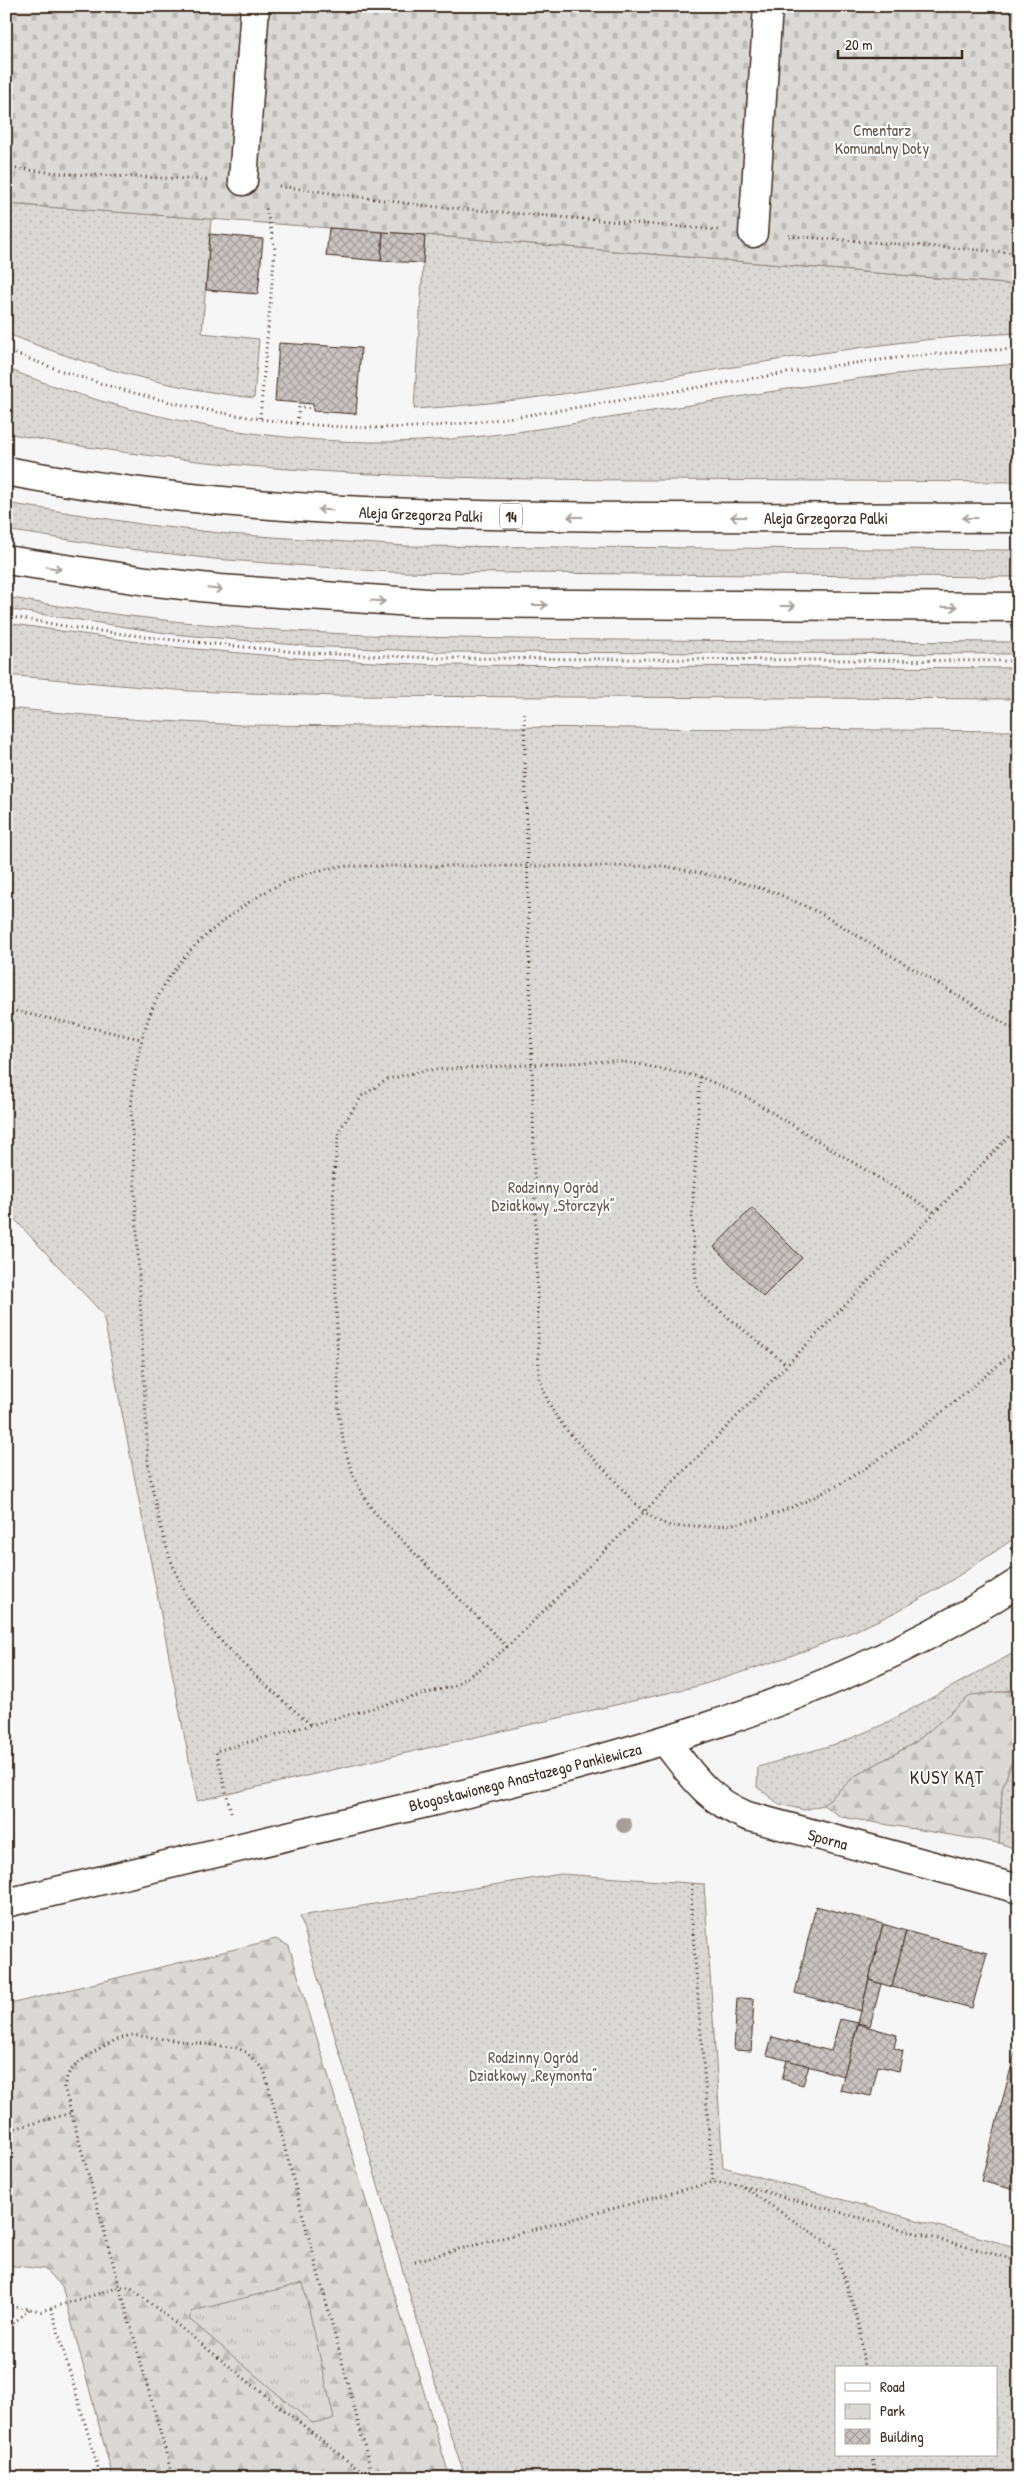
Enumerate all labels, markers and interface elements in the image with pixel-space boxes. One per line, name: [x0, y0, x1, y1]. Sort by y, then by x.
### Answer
scale bar: [838, 28, 961, 60]
text: 20 m: [845, 34, 872, 55]
park label: Cmentarz Komunalny Doły: [835, 119, 929, 159]
street label: Aleja Grzegorza Palki: [359, 501, 483, 527]
road number: 14: [500, 504, 522, 528]
one-way arrow: [317, 505, 333, 515]
street label: Aleja Grzegorza Palki: [764, 507, 888, 529]
one-way arrow: [567, 512, 584, 522]
one-way arrow: [730, 512, 746, 522]
one-way arrow: [962, 513, 978, 523]
one-way arrow: [46, 563, 62, 573]
one-way arrow: [207, 584, 223, 593]
one-way arrow: [369, 596, 385, 605]
one-way arrow: [532, 600, 548, 610]
one-way arrow: [780, 601, 796, 611]
one-way arrow: [942, 602, 958, 611]
park label: Rodzinny Ogród Działkowy „Storczyk”: [492, 1176, 615, 1216]
street label: Błogosławionego Anastazego Pankiewicza: [406, 1737, 644, 1817]
district label: KUSY KĄT: [910, 1765, 984, 1790]
street label: Sporna: [806, 1823, 850, 1855]
park label: Rodzinny Ogród Działkowy „Reymonta”: [469, 2046, 597, 2086]
legend: [835, 2366, 998, 2456]
text: Road: [880, 2376, 905, 2397]
text: Park: [880, 2400, 905, 2421]
text: Building: [880, 2426, 924, 2447]

